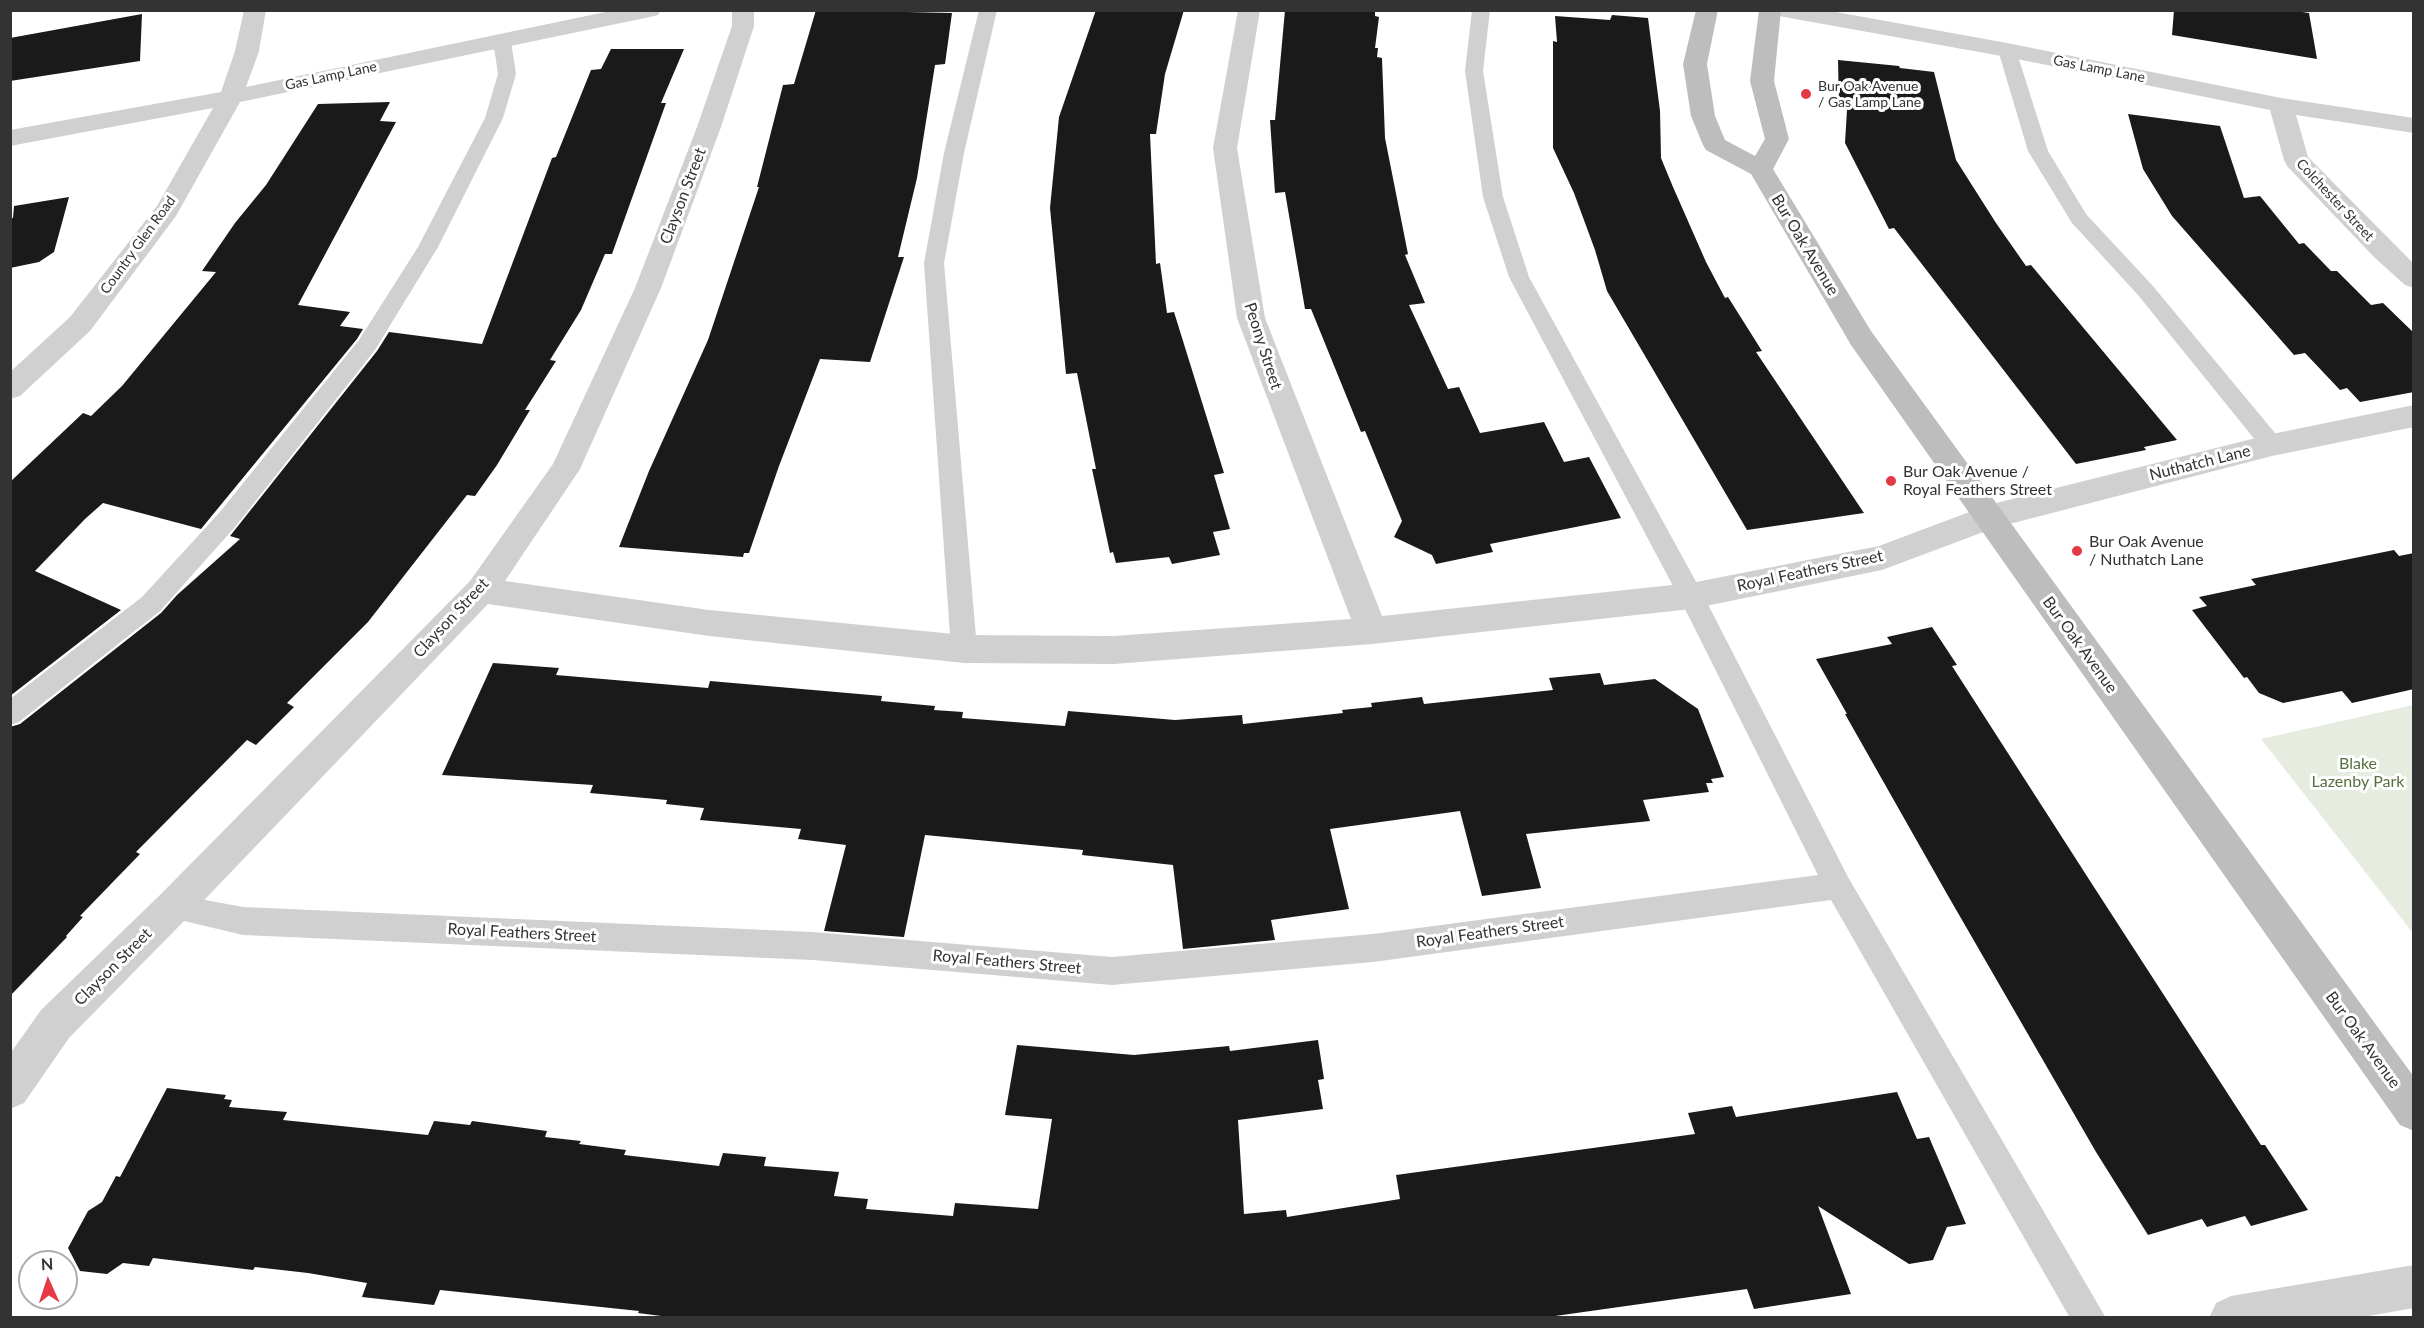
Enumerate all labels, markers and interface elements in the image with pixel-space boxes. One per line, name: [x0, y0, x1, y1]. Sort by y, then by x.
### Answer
street label: Gas Lamp Lane: [2052, 52, 2146, 86]
street label: Gas Lamp Lane: [284, 58, 378, 94]
place label: Bur Oak Avenue / Gas Lamp Lane: [1818, 78, 1921, 110]
marker: Bur Oak Avenue / Gas Lamp Lane: [1799, 87, 1813, 101]
street label: Clayson Street: [656, 145, 710, 247]
street label: Colchester Street: [2293, 155, 2377, 245]
street label: Bur Oak Avenue: [1767, 191, 1843, 299]
street label: Country Glen Road: [97, 193, 179, 297]
street label: Peony Street: [1240, 300, 1286, 392]
street label: Nuthatch Lane: [2148, 441, 2252, 485]
place label: Bur Oak Avenue / Royal Feathers Street: [1903, 462, 2052, 500]
marker: Bur Oak Avenue / Royal Feathers Street: [1884, 474, 1898, 488]
place label: Bur Oak Avenue / Nuthatch Lane: [2089, 532, 2204, 570]
marker: Bur Oak Avenue / Nuthatch Lane: [2070, 544, 2084, 558]
street label: Royal Feathers Street: [1735, 546, 1885, 596]
street label: Clayson Street: [409, 574, 493, 662]
street label: Bur Oak Avenue: [2039, 593, 2121, 697]
park label: Blake Lazenby Park: [2312, 754, 2404, 792]
street label: Royal Feathers Street: [1415, 912, 1565, 952]
street label: Royal Feathers Street: [447, 920, 597, 946]
street label: Clayson Street: [70, 924, 156, 1010]
street label: Royal Feathers Street: [932, 946, 1082, 978]
street label: Bur Oak Avenue: [2322, 988, 2404, 1092]
north arrow: [18, 1250, 78, 1310]
text: N: [40, 1254, 54, 1273]

